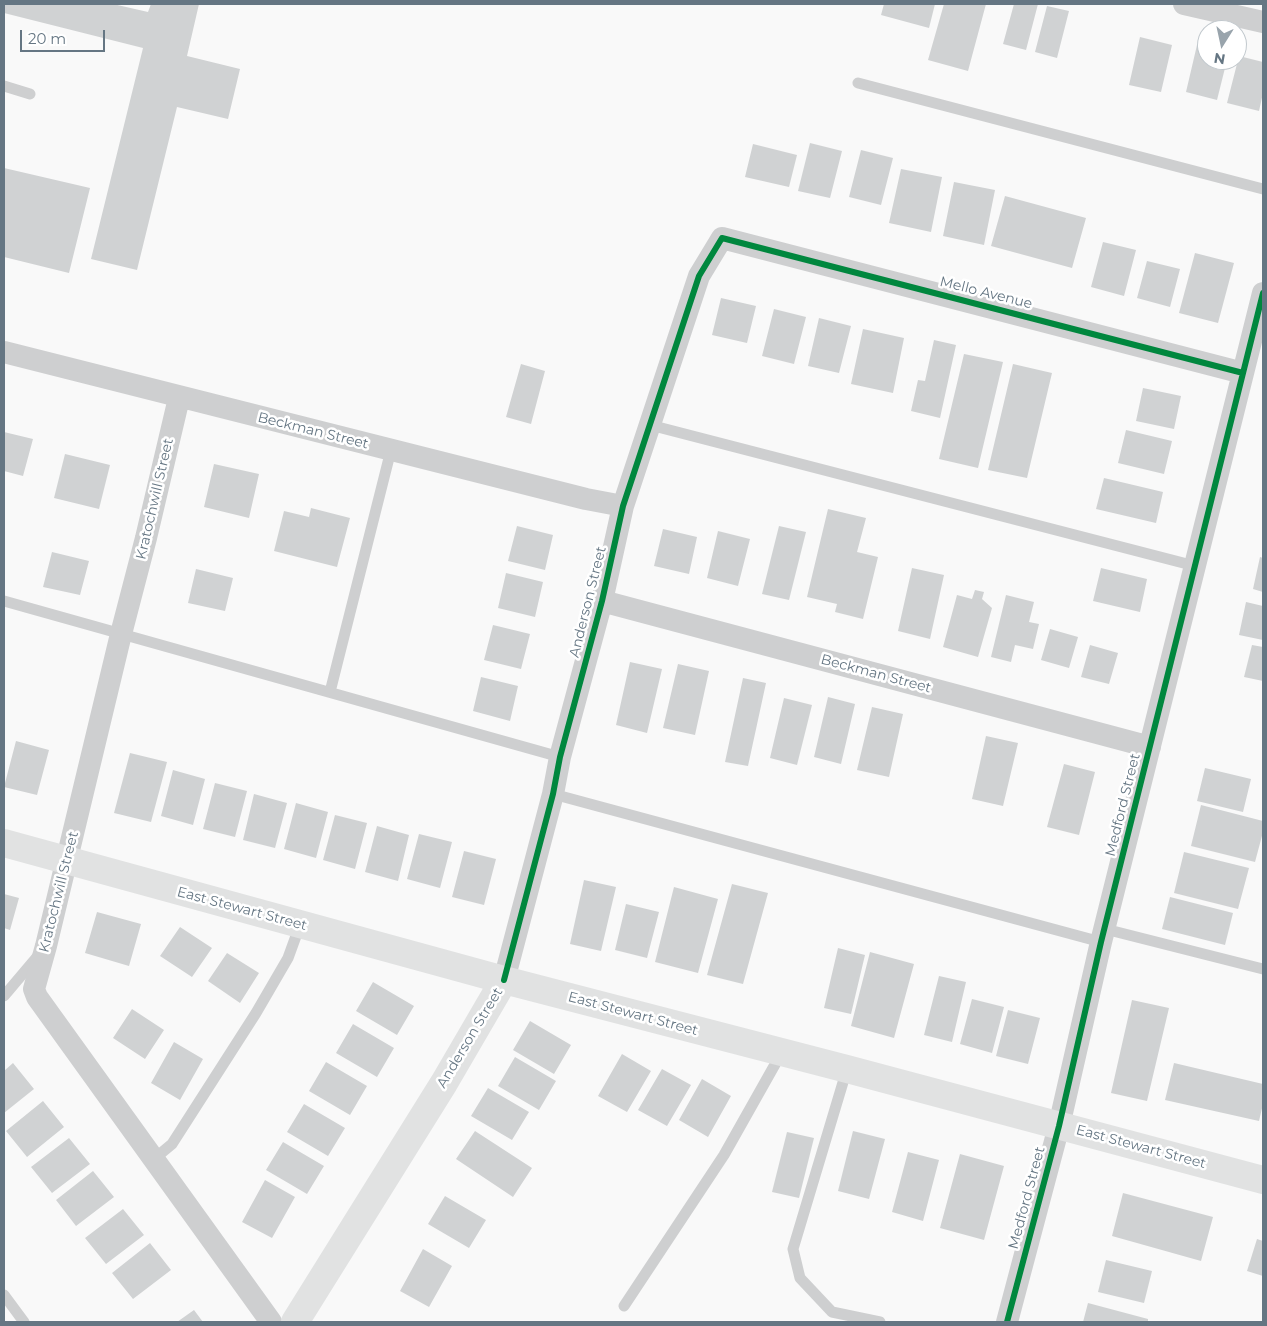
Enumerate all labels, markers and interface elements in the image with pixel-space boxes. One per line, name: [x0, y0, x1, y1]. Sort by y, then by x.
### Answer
scale bar: [22, 20, 108, 52]
north arrow: [1197, 20, 1247, 70]
text: 20 m: [28, 29, 66, 48]
text: N: [1212, 49, 1227, 69]
street label: Mello Avenue: [938, 273, 1034, 313]
street label: Beckman Street: [256, 409, 370, 453]
street label: Kratochwill Street: [133, 437, 177, 561]
street label: Anderson Street: [566, 545, 610, 659]
street label: Beckman Street: [819, 651, 933, 697]
street label: Medford Street: [1102, 752, 1144, 858]
street label: Kratochwill Street: [36, 830, 82, 954]
street label: East Stewart Street: [175, 884, 309, 934]
street label: Anderson Street: [433, 985, 507, 1091]
street label: East Stewart Street: [566, 989, 700, 1039]
street label: East Stewart Street: [1074, 1122, 1208, 1172]
street label: Medford Street: [1005, 1145, 1049, 1251]

